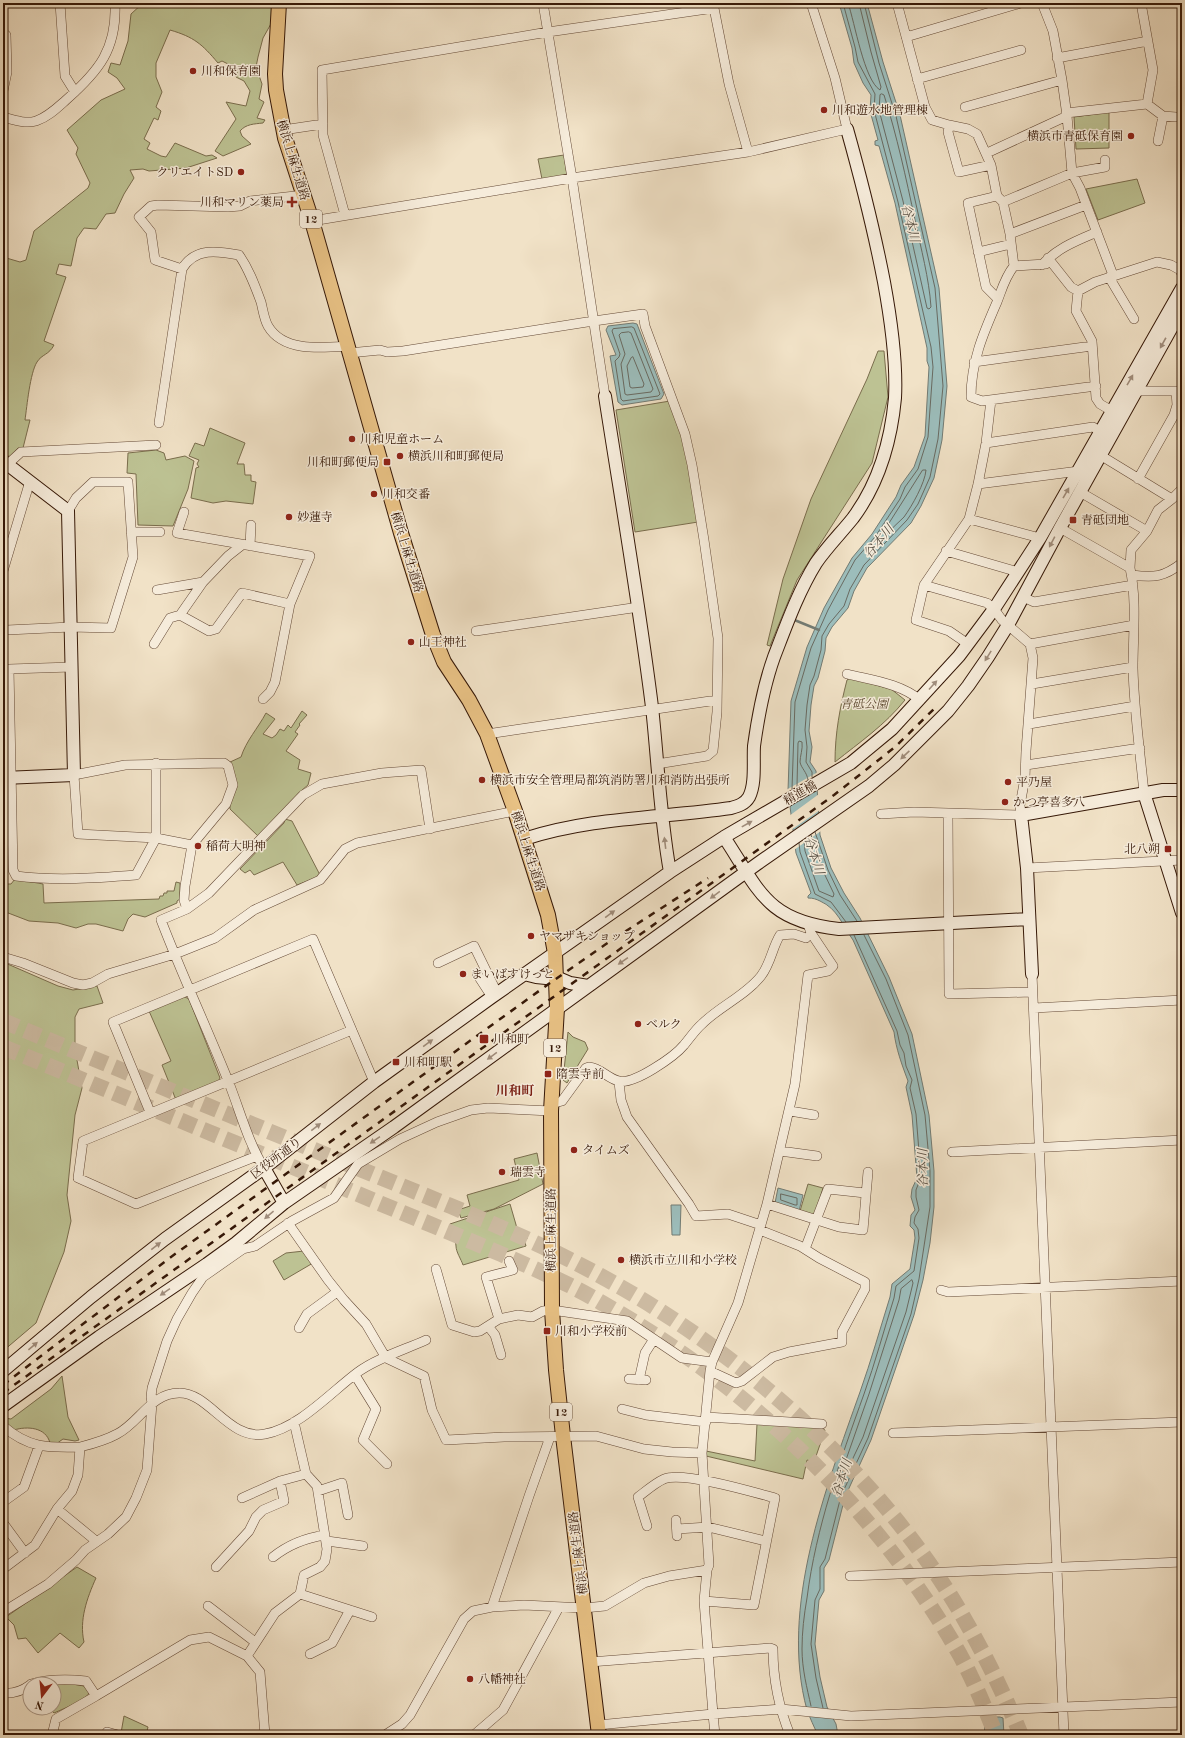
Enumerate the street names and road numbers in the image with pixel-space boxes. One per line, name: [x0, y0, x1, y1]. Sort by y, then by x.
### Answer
street label: 横浜上麻生道路: [274, 118, 312, 202]
road number: 12: [300, 210, 322, 228]
street label: 横浜上麻生道路: [388, 510, 426, 594]
street label: 精進橋: [781, 778, 819, 808]
street label: 横浜上麻生道路: [508, 809, 548, 893]
road number: 12: [544, 1039, 566, 1057]
street label: 区役所通り: [248, 1135, 304, 1182]
street label: 横浜上麻生道路: [544, 1188, 558, 1272]
road number: 12: [550, 1403, 572, 1421]
street label: 横浜上麻生道路: [566, 1510, 590, 1596]

